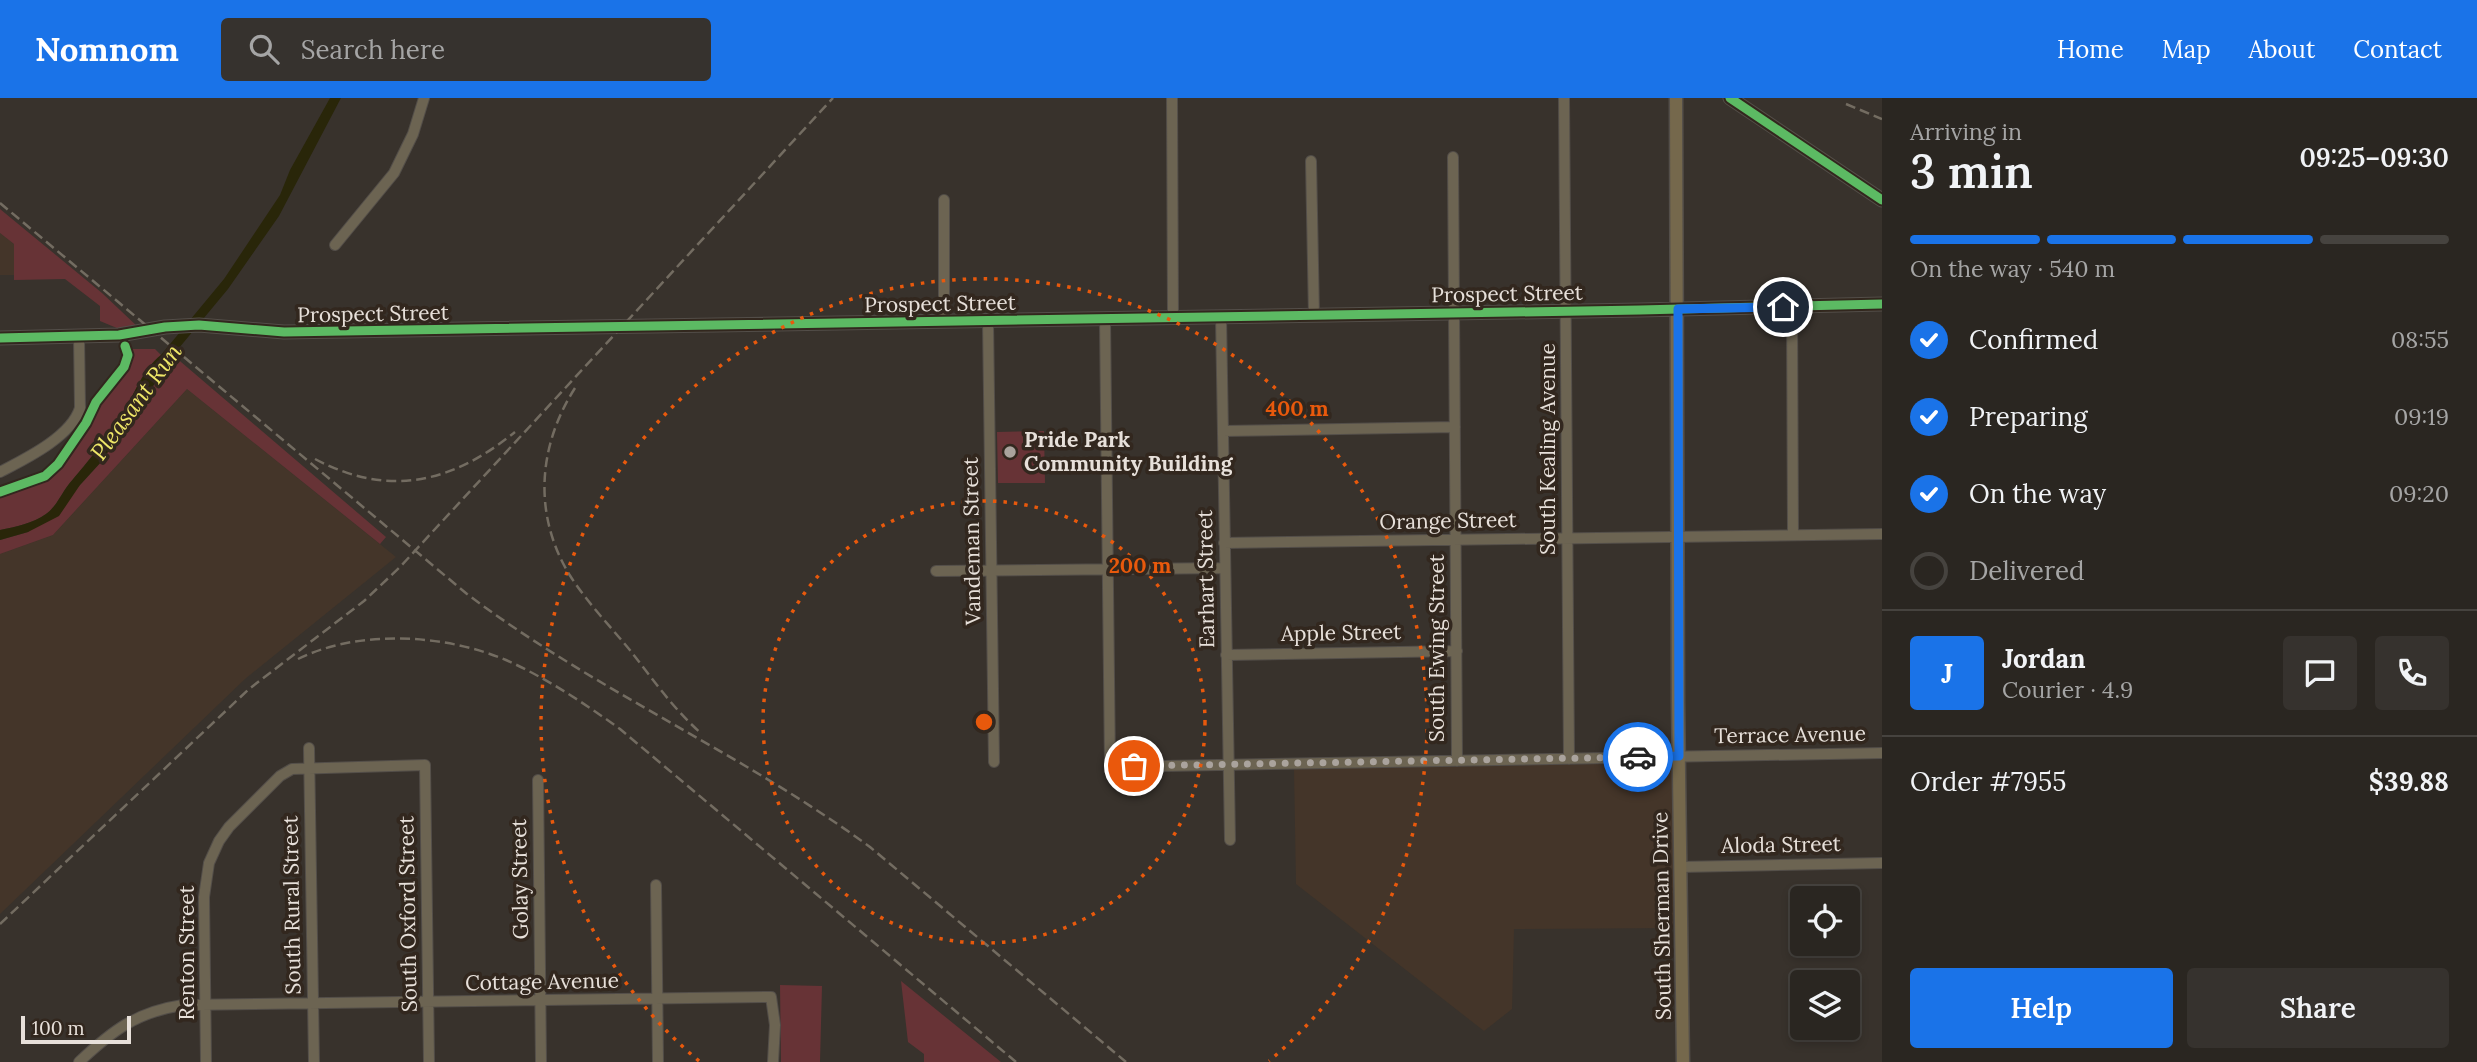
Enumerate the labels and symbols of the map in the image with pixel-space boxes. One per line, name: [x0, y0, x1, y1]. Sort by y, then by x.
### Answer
pin: [1753, 277, 1813, 337]
street label: Prospect Street: [1431, 279, 1584, 308]
street label: Prospect Street: [864, 289, 1017, 318]
street label: Prospect Street: [297, 299, 450, 328]
water label: Pleasant Run: [84, 338, 188, 466]
street label: South Kealing Avenue: [1534, 343, 1561, 555]
text: 400 m: [1265, 395, 1329, 422]
place label: Pride Park Community Building: [1024, 426, 1234, 477]
marker: Pride Park Community Building: [1002, 444, 1018, 460]
street label: Vandeman Street: [957, 456, 986, 626]
street label: Orange Street: [1379, 506, 1518, 535]
street label: Earhart Street: [1191, 509, 1220, 649]
text: 200 m: [1109, 552, 1171, 579]
street label: South Ewing Street: [1423, 553, 1450, 742]
street label: Apple Street: [1280, 618, 1402, 647]
centre of rings: [972, 710, 996, 734]
street label: Terrace Avenue: [1714, 720, 1866, 749]
courier: [1603, 722, 1673, 792]
pin: [1104, 736, 1164, 796]
street label: South Sherman Drive: [1646, 812, 1677, 1020]
street label: South Rural Street: [276, 814, 307, 995]
street label: South Oxford Street: [392, 815, 423, 1012]
street label: Golay Street: [505, 818, 534, 940]
street label: Aloda Street: [1720, 830, 1842, 859]
street label: Renton Street: [173, 885, 200, 1021]
street label: Cottage Avenue: [465, 967, 619, 996]
scale bar: [21, 1013, 131, 1045]

